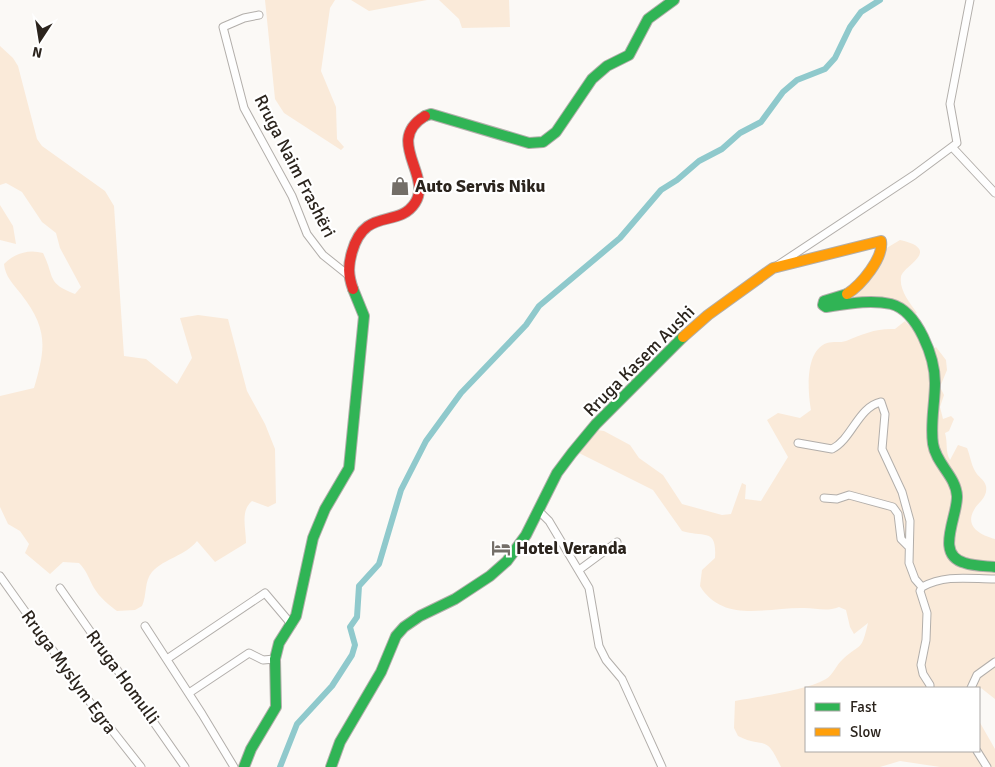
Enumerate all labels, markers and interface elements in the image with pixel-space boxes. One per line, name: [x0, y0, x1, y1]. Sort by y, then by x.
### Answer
north arrow: [15, 15, 65, 65]
text: N: [31, 43, 44, 62]
street label: Rruga Naim Frashëri: [249, 91, 341, 241]
shop icon: Auto Servis Niku: [389, 175, 411, 197]
place label: Auto Servis Niku: [415, 175, 545, 197]
street label: Rruga Kasem Aushi: [579, 301, 699, 421]
hotel icon: Hotel Veranda: [490, 537, 512, 559]
place label: Hotel Veranda: [516, 537, 627, 559]
street label: Rruga Myslym Egra: [17, 606, 121, 738]
street label: Rruga Homulli: [82, 626, 164, 728]
legend: [805, 687, 980, 752]
text: Fast: [850, 698, 877, 716]
text: Slow: [850, 723, 881, 741]

